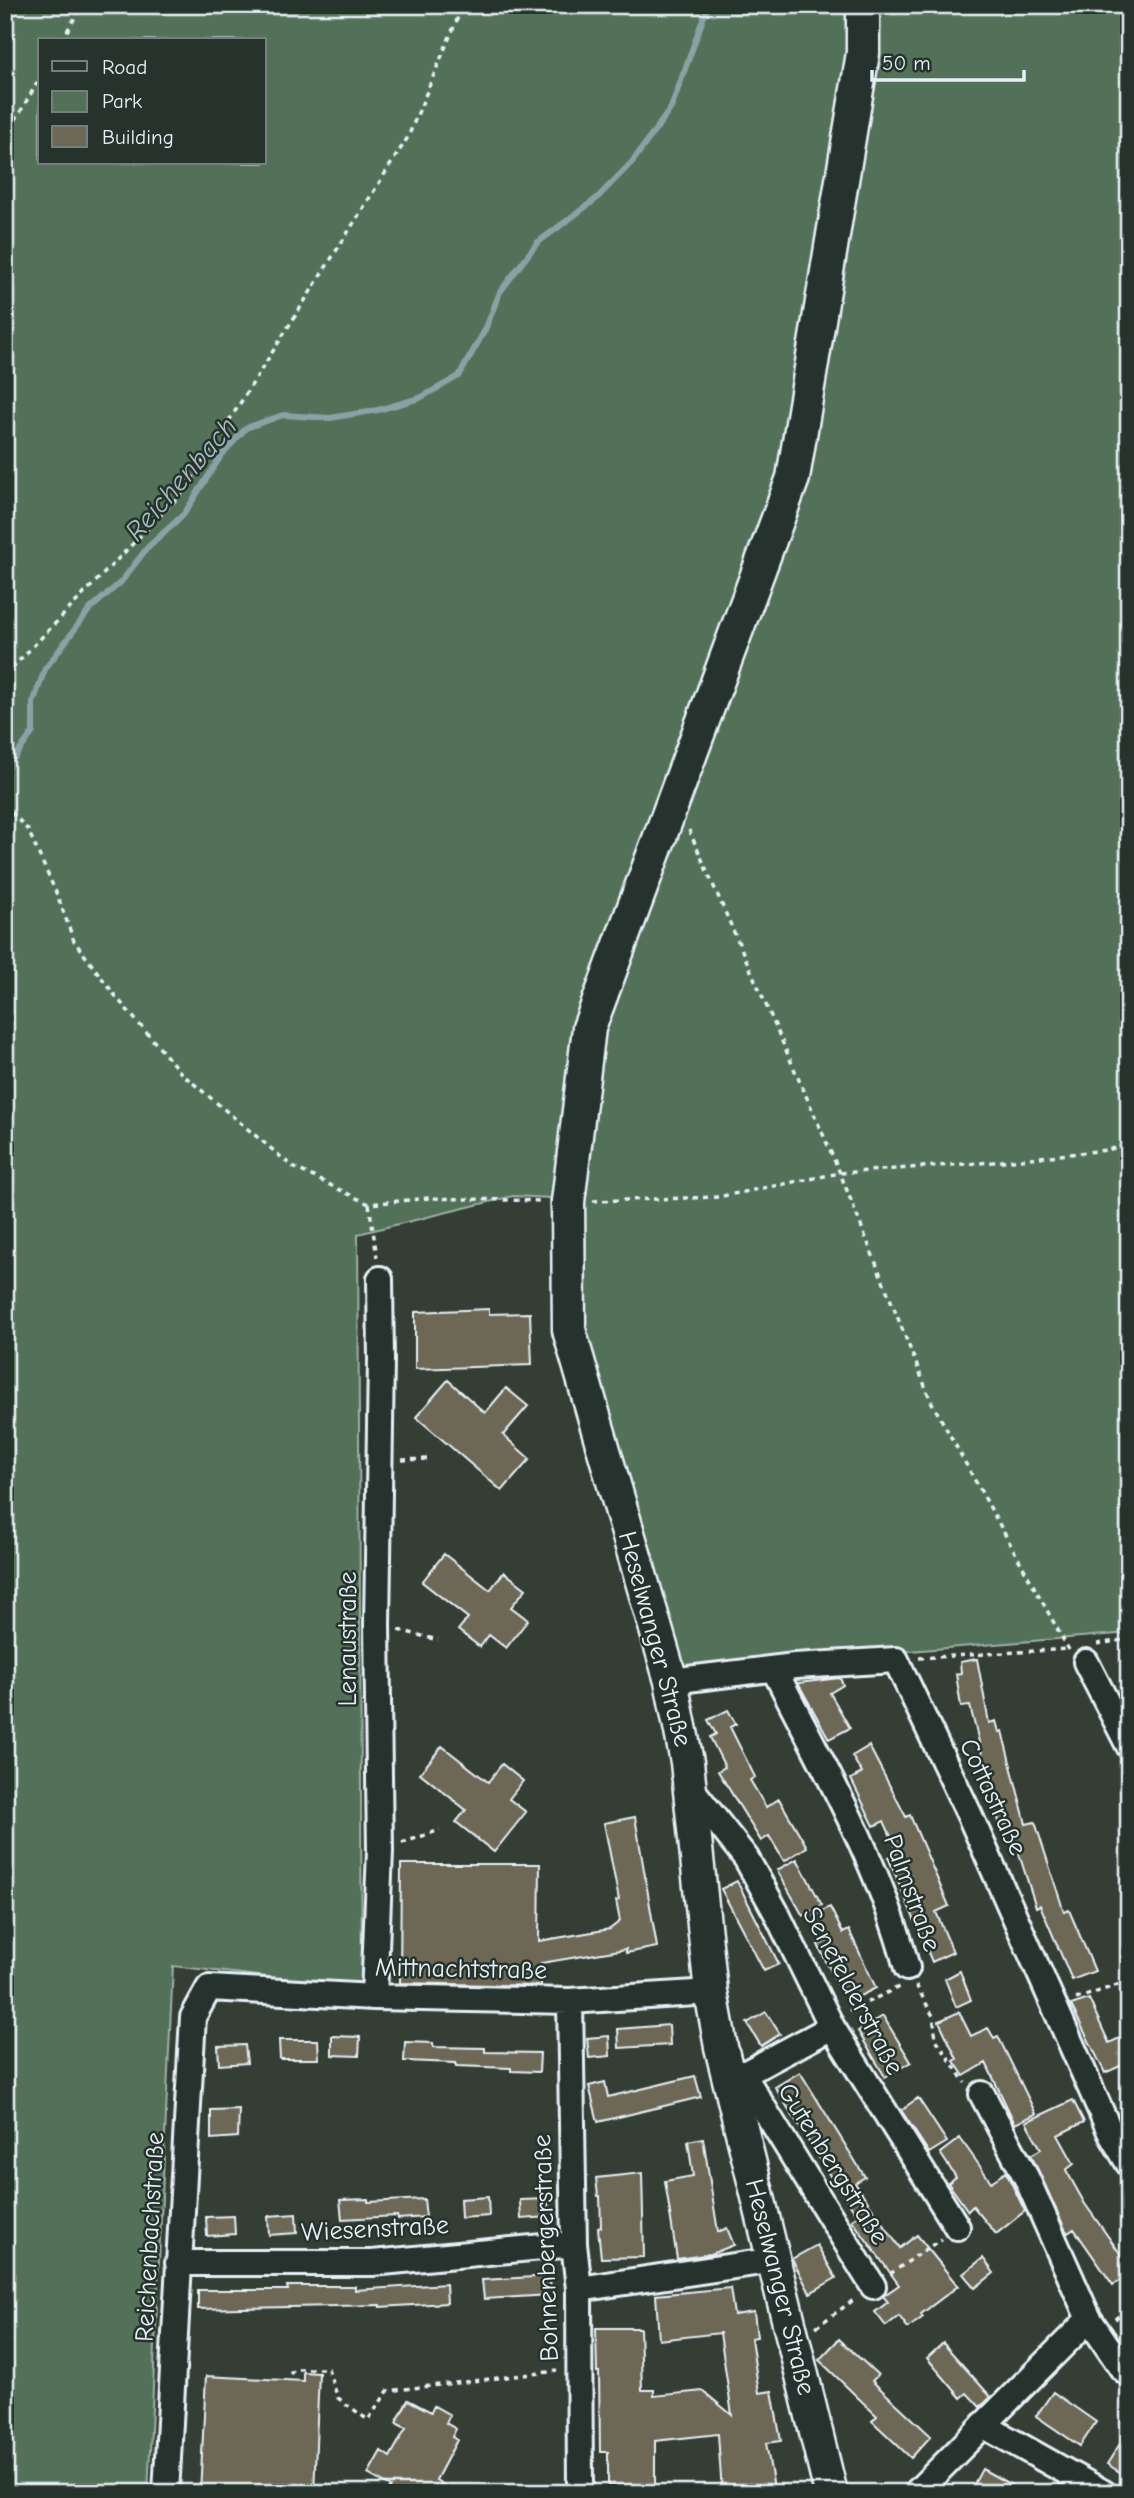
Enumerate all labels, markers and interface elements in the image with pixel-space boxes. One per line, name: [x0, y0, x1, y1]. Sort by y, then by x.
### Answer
legend: [38, 38, 266, 164]
scale bar: [872, 38, 1024, 82]
text: 50 m: [882, 51, 931, 75]
text: Road: [102, 55, 147, 79]
text: Park: [102, 89, 142, 113]
text: Building: [102, 125, 174, 149]
water label: Reichenbach: [119, 411, 243, 547]
street label: Heselwanger Straße: [612, 1528, 698, 1750]
street label: Lenaustraße: [333, 1572, 363, 1706]
street label: Cottastraße: [953, 1734, 1033, 1860]
street label: Palmstraße: [877, 1830, 947, 1956]
street label: Senefelderstraße: [796, 1902, 910, 2080]
street label: Mittnachtstraße: [375, 1952, 547, 1986]
street label: Gutenbergstraße: [771, 2078, 895, 2250]
street label: Reichenbachstraße: [130, 2131, 170, 2343]
street label: Bohnenbergerstraße: [527, 2134, 565, 2362]
street label: Heselwanger Straße: [739, 2176, 821, 2398]
street label: Wiesenstraße: [300, 2210, 450, 2248]

